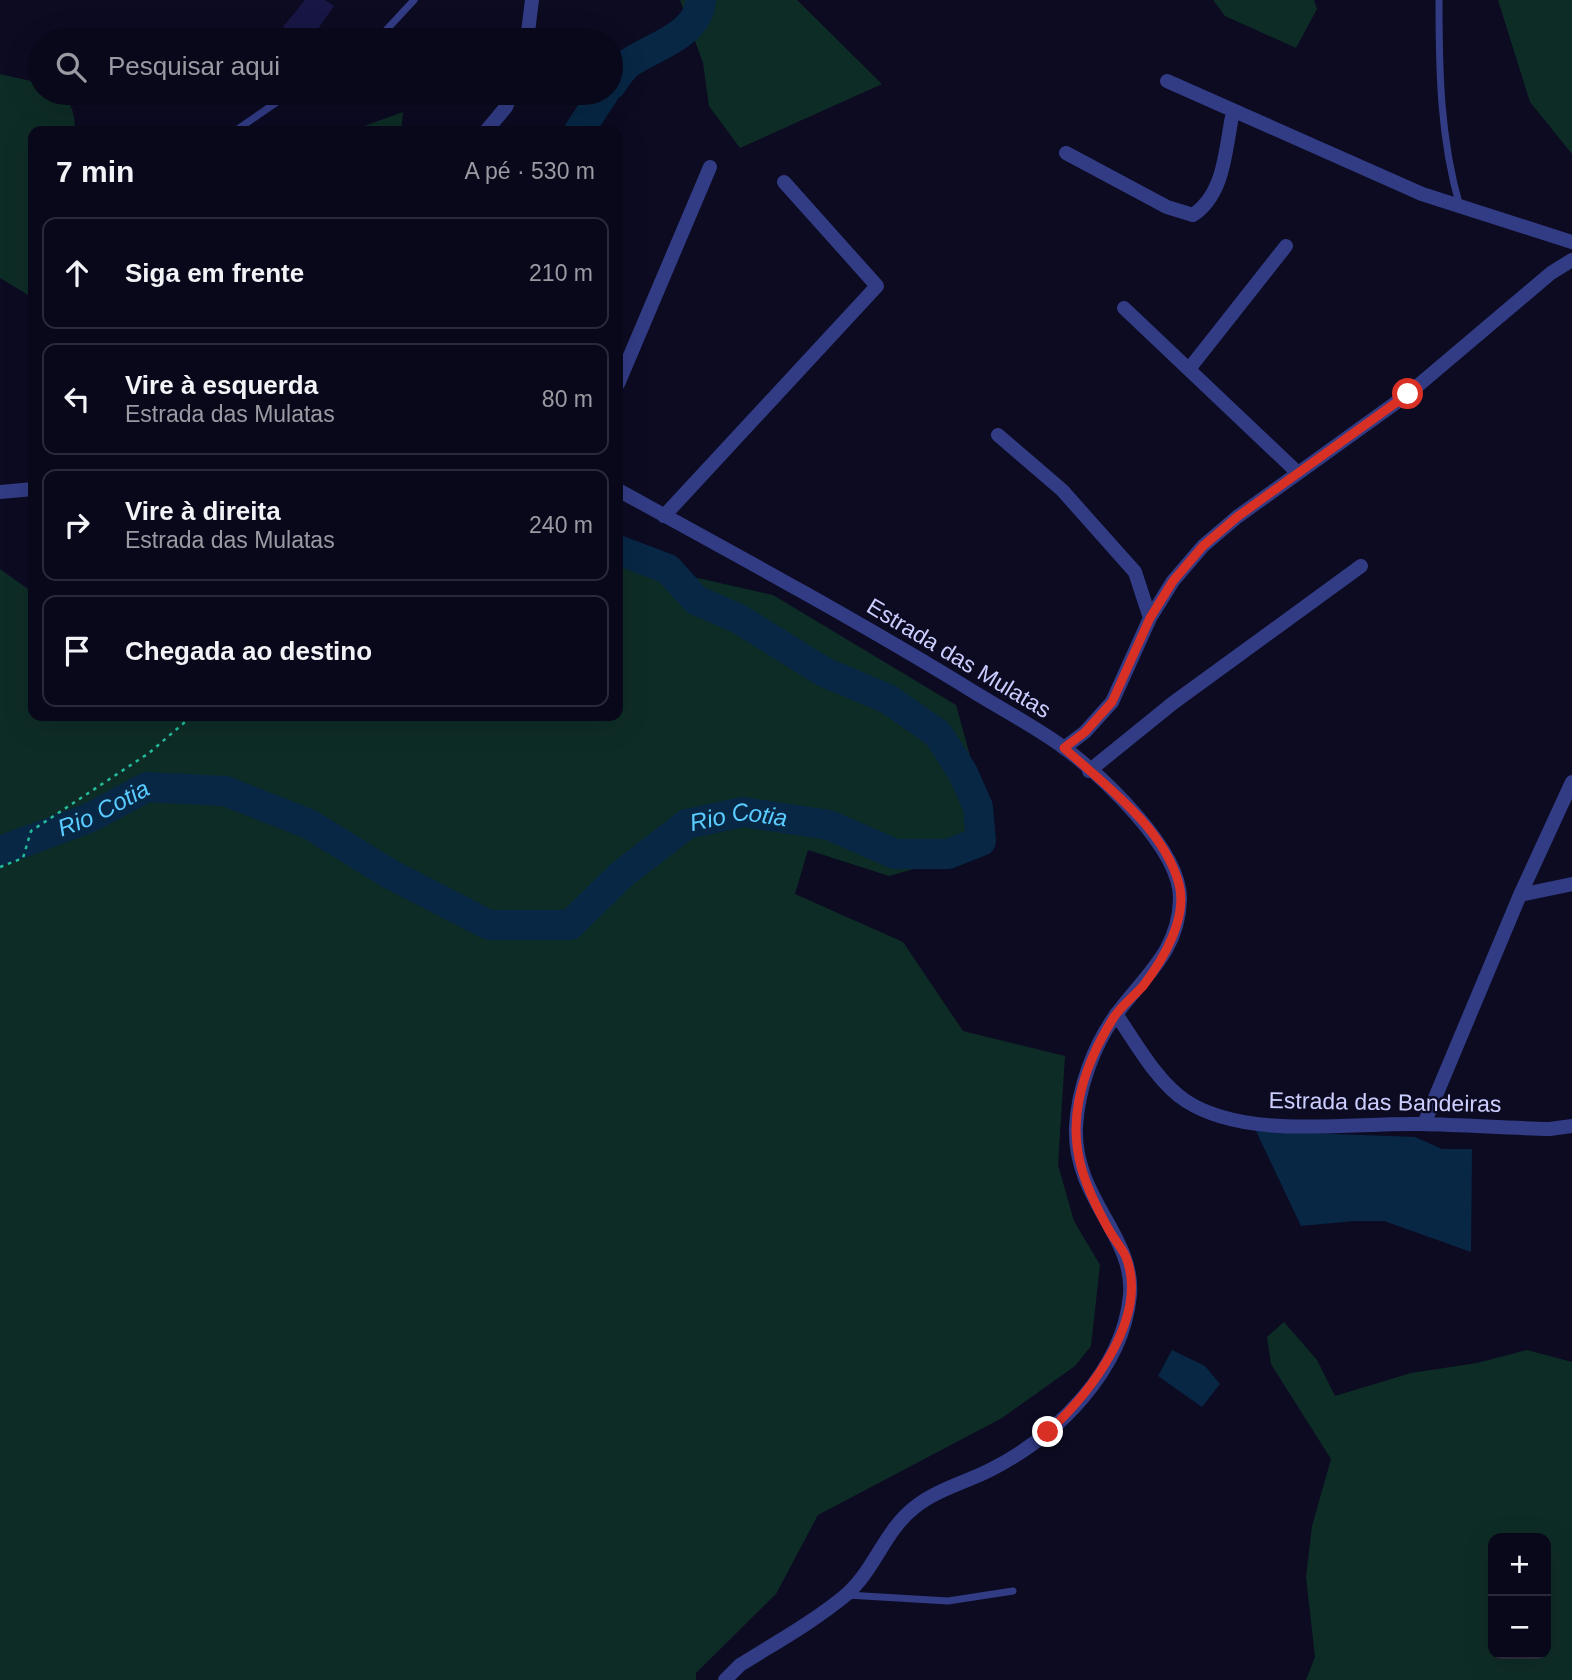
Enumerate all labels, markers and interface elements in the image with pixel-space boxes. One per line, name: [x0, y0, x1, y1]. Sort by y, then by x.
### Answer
search box: [28, 28, 623, 105]
icon: search: [52, 48, 90, 86]
text: Pesquisar aqui: [108, 51, 280, 81]
text: 7 min: [56, 155, 134, 188]
text: A pé · 530 m: [465, 158, 595, 184]
icon: ahead: [58, 254, 96, 292]
text: Siga em frente: [125, 258, 304, 288]
text: 210 m: [529, 260, 593, 286]
text: Vire à esquerda: [125, 370, 318, 400]
route start: [1392, 378, 1423, 409]
icon: left: [58, 380, 96, 418]
text: 80 m: [542, 386, 593, 412]
text: Estrada das Mulatas: [125, 401, 335, 427]
text: Vire à direita: [125, 496, 281, 526]
icon: right: [58, 506, 96, 544]
text: 240 m: [529, 512, 593, 538]
text: Estrada das Mulatas: [125, 527, 335, 553]
street label: Estrada das Mulatas: [862, 593, 1056, 723]
icon: arrive: [58, 632, 96, 670]
text: Chegada ao destino: [125, 636, 372, 666]
water label: Rio Cotia: [54, 774, 154, 841]
water label: Rio Cotia: [687, 797, 789, 836]
street label: Estrada das Bandeiras: [1268, 1087, 1502, 1117]
route end: [1032, 1416, 1063, 1447]
map controls: [1488, 1533, 1551, 1659]
button: +: [1488, 1533, 1551, 1596]
button: −: [1488, 1596, 1551, 1659]

